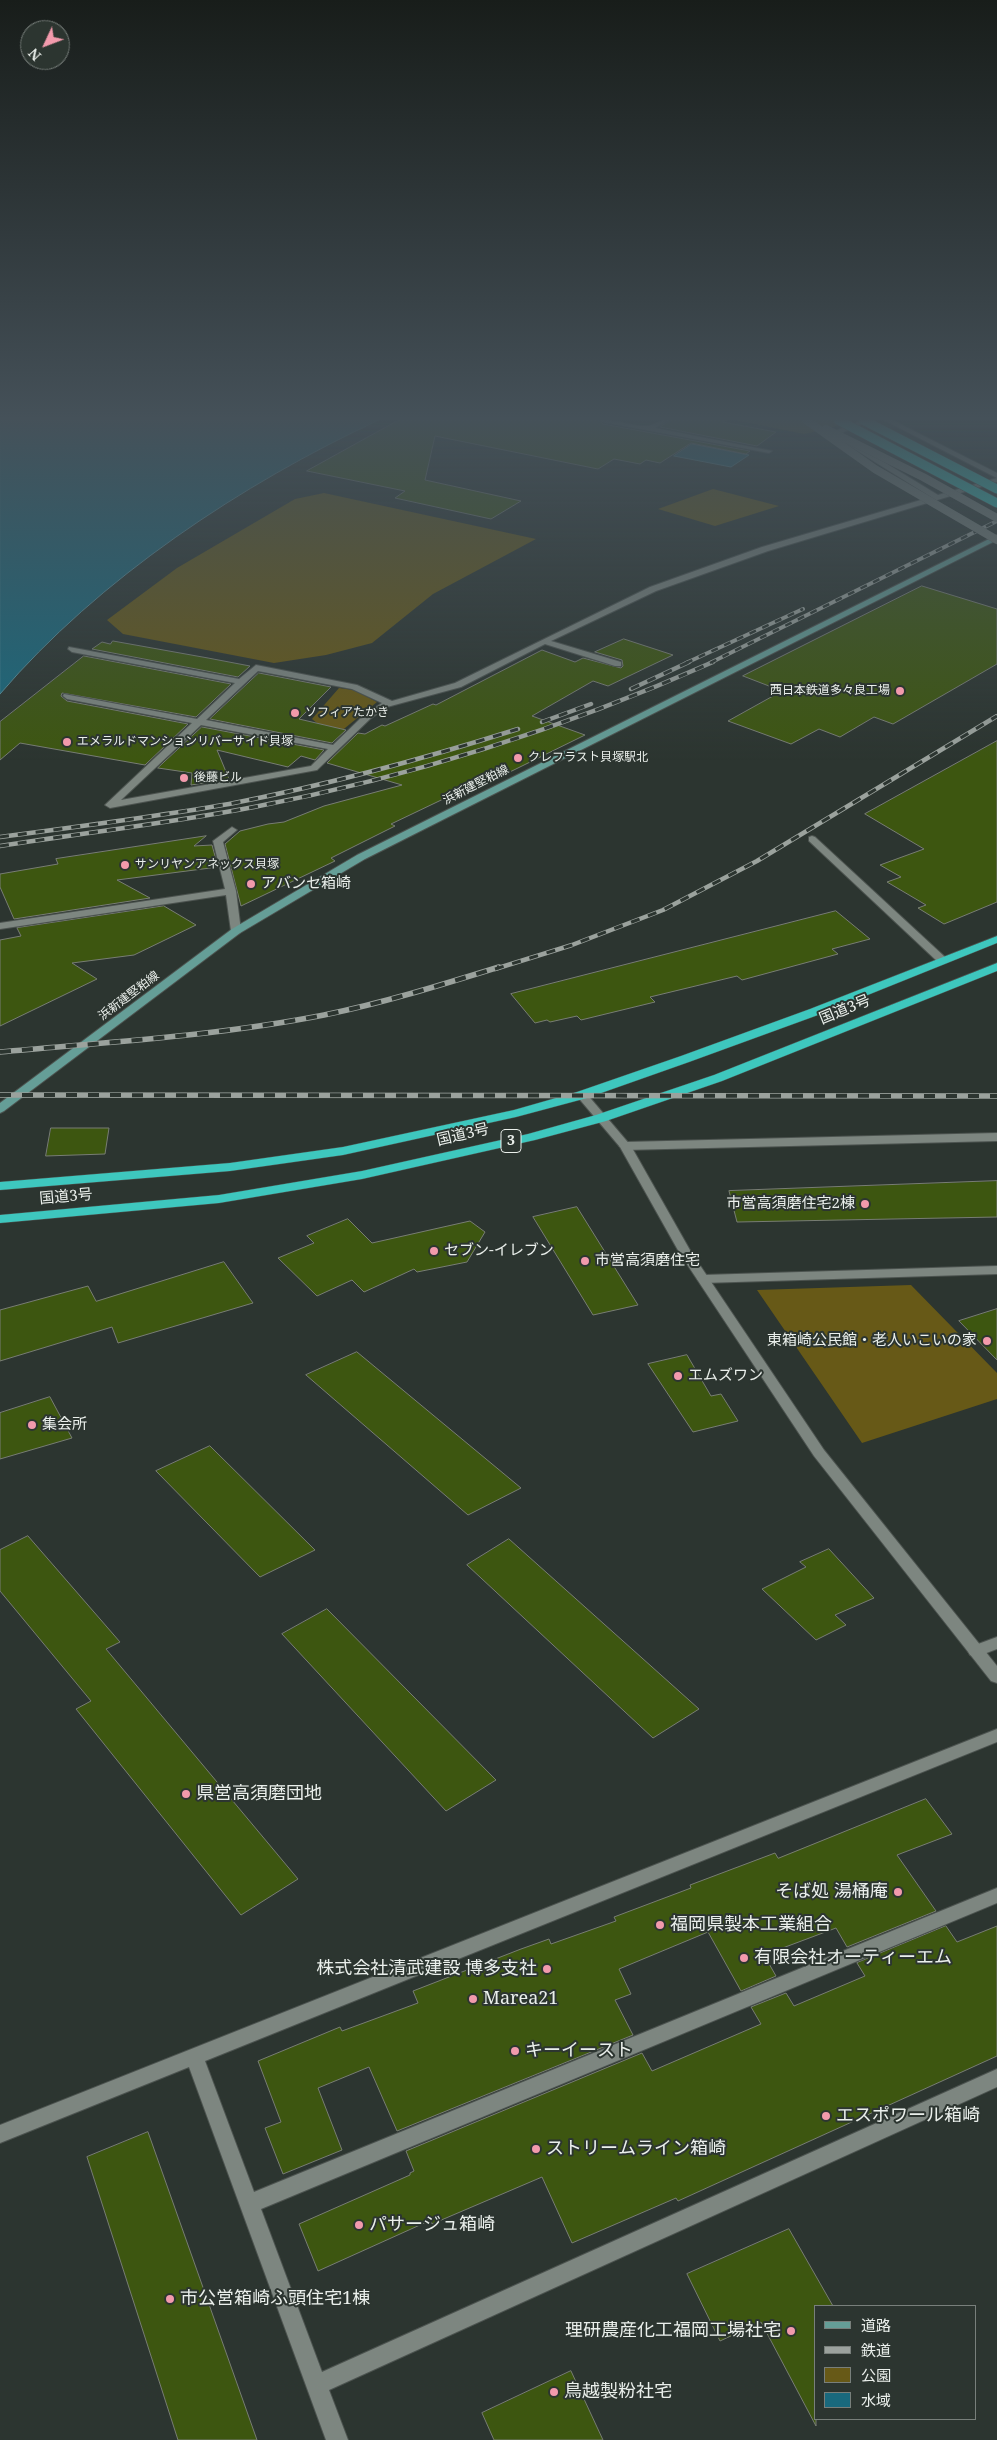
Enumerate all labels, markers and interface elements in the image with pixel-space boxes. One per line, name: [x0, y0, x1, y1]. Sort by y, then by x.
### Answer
north arrow: [20, 20, 70, 70]
text: N: [24, 44, 45, 65]
place label: 西日本鉄道多々良工場: [770, 684, 890, 698]
marker: 西日本鉄道多々良工場: [894, 685, 906, 697]
place label: ソフィアたかき: [305, 706, 389, 720]
marker: ソフィアたかき: [289, 707, 301, 719]
place label: エメラルドマンションリバーサイド貝塚: [77, 735, 293, 749]
marker: エメラルドマンションリバーサイド貝塚: [61, 736, 73, 748]
place label: クレフラスト貝塚駅北: [528, 751, 648, 765]
marker: クレフラスト貝塚駅北: [512, 752, 524, 764]
street label: 浜新建堅粕線: [441, 762, 511, 808]
place label: 後藤ビル: [194, 771, 242, 785]
marker: 後藤ビル: [178, 772, 190, 784]
place label: サンリヤンアネックス貝塚: [135, 858, 279, 872]
marker: サンリヤンアネックス貝塚: [119, 859, 131, 871]
place label: アバンセ箱崎: [261, 875, 351, 893]
marker: アバンセ箱崎: [245, 878, 257, 890]
street label: 浜新建堅粕線: [96, 969, 162, 1023]
street label: 国道3号: [817, 992, 873, 1028]
street label: 国道3号: [435, 1120, 491, 1150]
road number: 3: [501, 1130, 521, 1152]
street label: 国道3号: [39, 1186, 93, 1208]
place label: 市営高須磨住宅2棟: [727, 1195, 855, 1213]
marker: 市営高須磨住宅2棟: [859, 1198, 871, 1210]
place label: セブン-イレブン: [444, 1242, 554, 1260]
marker: セブン-イレブン: [428, 1245, 440, 1257]
place label: 市営高須磨住宅: [595, 1252, 700, 1270]
marker: 市営高須磨住宅: [579, 1255, 591, 1267]
place label: 東箱崎公民館・老人いこいの家: [767, 1332, 977, 1350]
marker: 東箱崎公民館・老人いこいの家: [981, 1335, 993, 1347]
place label: エムズワン: [688, 1367, 763, 1385]
marker: エムズワン: [672, 1370, 684, 1382]
place label: 集会所: [42, 1416, 87, 1434]
marker: 集会所: [26, 1419, 38, 1431]
place label: 県営高須磨団地: [196, 1783, 322, 1805]
marker: 県営高須磨団地: [180, 1788, 192, 1800]
place label: そば処 湯桶庵: [775, 1881, 888, 1903]
marker: そば処 湯桶庵: [892, 1886, 904, 1898]
place label: 福岡県製本工業組合: [670, 1914, 832, 1936]
marker: 福岡県製本工業組合: [654, 1919, 666, 1931]
place label: 有限会社オーティーエム: [754, 1947, 952, 1969]
marker: 有限会社オーティーエム: [738, 1952, 750, 1964]
place label: 株式会社清武建設 博多支社: [316, 1958, 537, 1980]
marker: 株式会社清武建設 博多支社: [541, 1963, 553, 1975]
place label: Marea21: [483, 1988, 558, 2010]
marker: Marea21: [467, 1993, 479, 2005]
place label: キーイースト: [525, 2040, 633, 2062]
marker: キーイースト: [509, 2045, 521, 2057]
place label: エスポワール箱崎: [836, 2105, 980, 2127]
marker: エスポワール箱崎: [820, 2110, 832, 2122]
place label: ストリームライン箱崎: [546, 2138, 726, 2160]
marker: ストリームライン箱崎: [530, 2143, 542, 2155]
place label: パサージュ箱崎: [369, 2214, 495, 2236]
marker: パサージュ箱崎: [353, 2219, 365, 2231]
place label: 市公営箱崎ふ頭住宅1棟: [180, 2288, 370, 2310]
marker: 市公営箱崎ふ頭住宅1棟: [164, 2293, 176, 2305]
legend: [814, 2305, 977, 2420]
text: 道路: [861, 2315, 891, 2335]
place label: 理研農産化工福岡工場社宅: [565, 2320, 781, 2342]
marker: 理研農産化工福岡工場社宅: [785, 2325, 797, 2337]
text: 鉄道: [861, 2340, 891, 2360]
text: 公園: [861, 2365, 891, 2385]
place label: 鳥越製粉社宅: [564, 2381, 672, 2403]
marker: 鳥越製粉社宅: [548, 2386, 560, 2398]
text: 水域: [861, 2390, 891, 2410]

